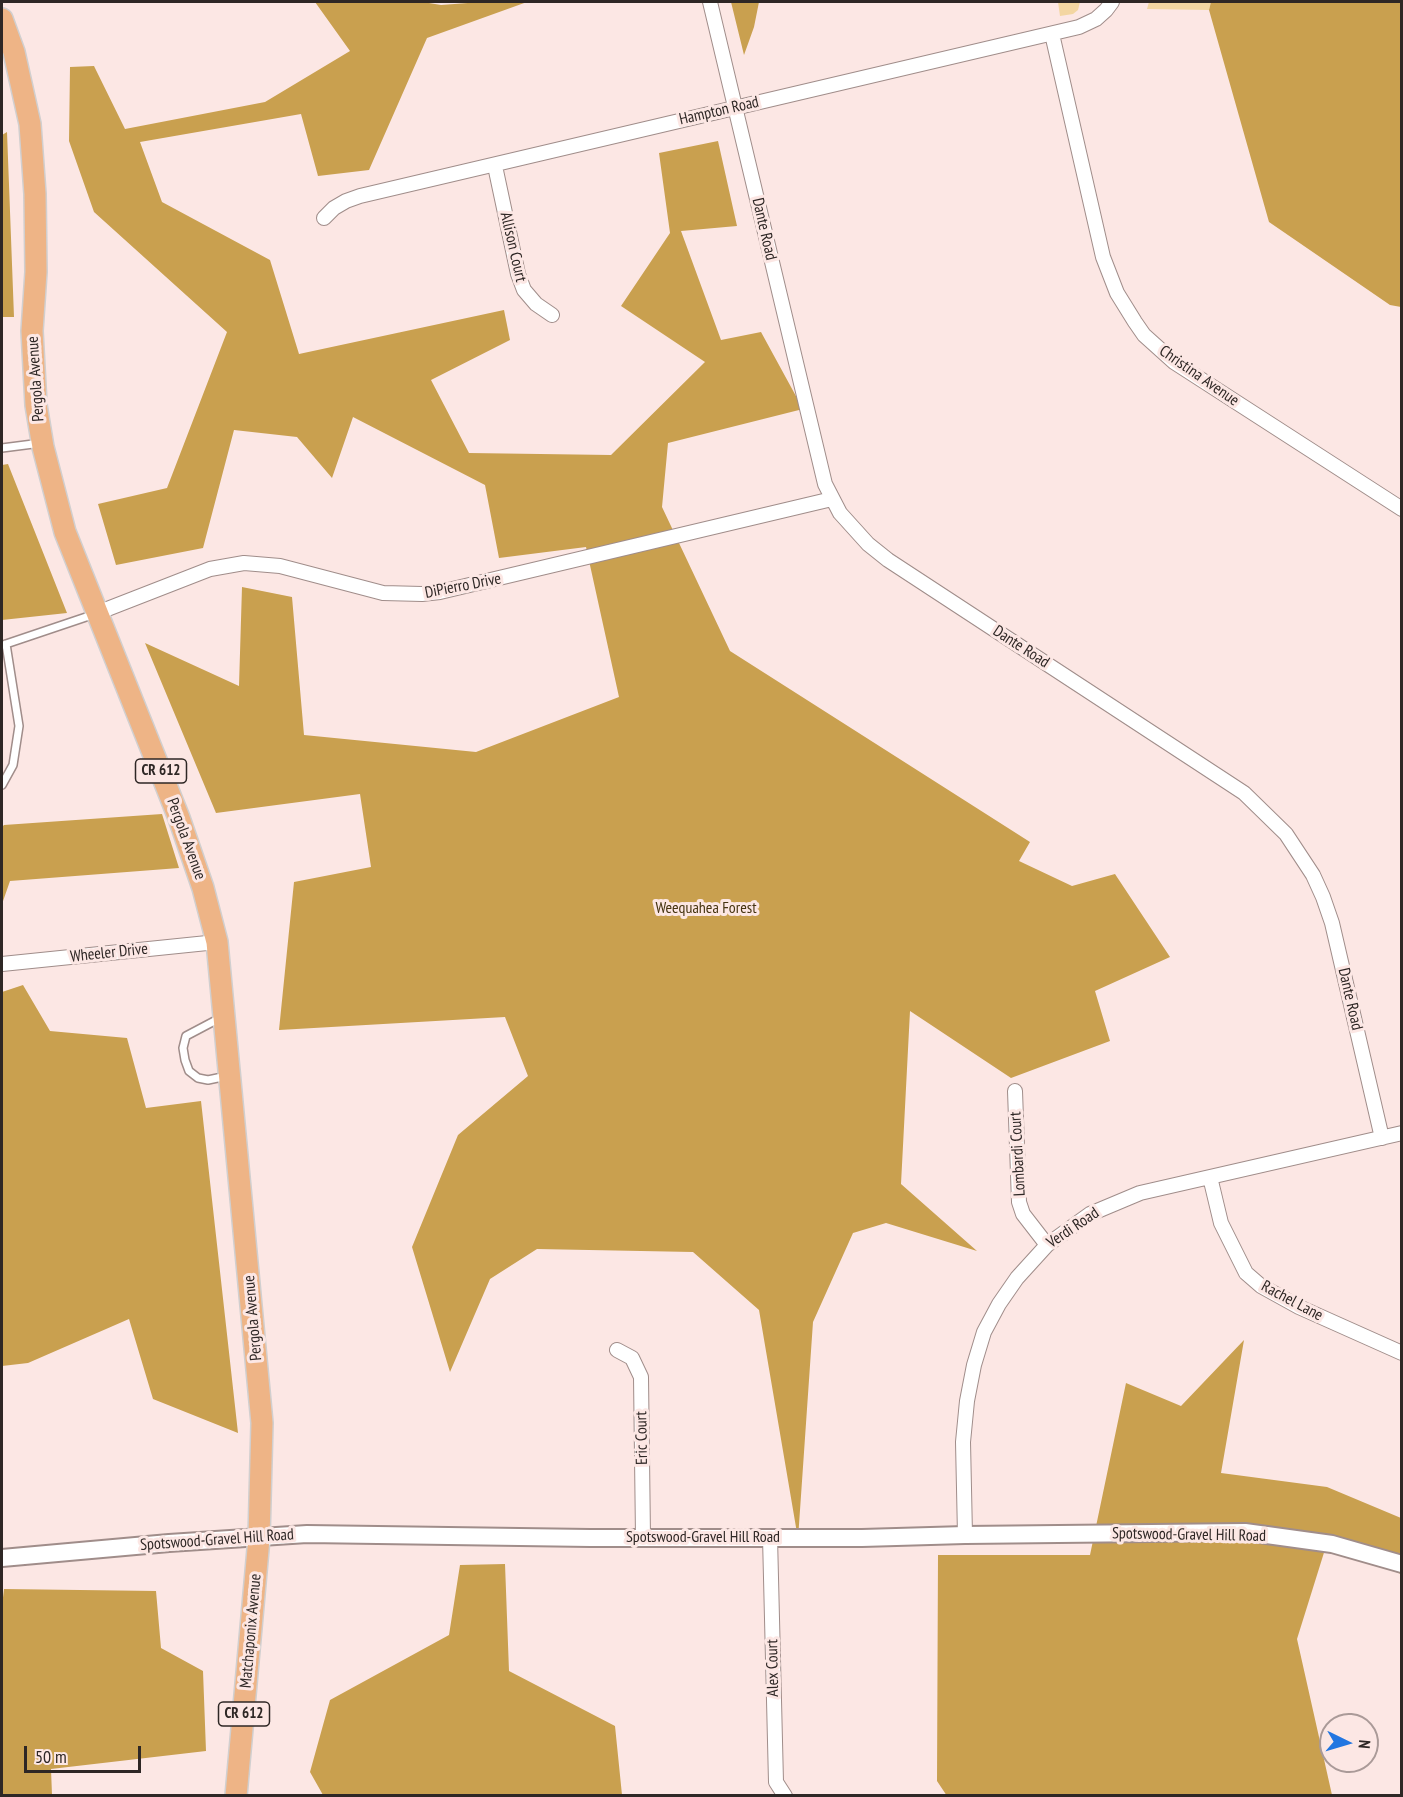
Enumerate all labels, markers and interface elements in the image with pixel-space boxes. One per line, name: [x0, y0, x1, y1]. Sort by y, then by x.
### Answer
street label: Hampton Road: [677, 93, 761, 129]
street label: Dante Road: [748, 196, 780, 262]
street label: Allison Court: [496, 210, 530, 284]
street label: Pergola Avenue: [23, 336, 49, 422]
street label: Christina Avenue: [1155, 342, 1243, 410]
street label: DiPierro Drive: [423, 569, 503, 603]
street label: Dante Road: [989, 622, 1053, 672]
road number: CR 612: [136, 759, 186, 783]
street label: Pergola Avenue: [162, 796, 210, 882]
park label: Weequahea Forest: [655, 898, 757, 918]
street label: Wheeler Drive: [69, 939, 149, 967]
street label: Dante Road: [1334, 966, 1366, 1032]
street label: Lombardi Court: [1006, 1111, 1030, 1197]
street label: Verdi Road: [1043, 1204, 1103, 1252]
street label: Pergola Avenue: [240, 1275, 266, 1361]
street label: Rachel Lane: [1258, 1277, 1326, 1325]
street label: Eric Court: [632, 1411, 652, 1465]
street label: Spotswood-Gravel Hill Road: [1112, 1524, 1266, 1546]
street label: Spotswood-Gravel Hill Road: [140, 1525, 294, 1555]
street label: Spotswood-Gravel Hill Road: [626, 1527, 780, 1547]
street label: Matchaponix Avenue: [236, 1573, 266, 1689]
street label: Alex Court: [763, 1639, 783, 1697]
road number: CR 612: [218, 1702, 270, 1726]
north arrow: [1319, 1713, 1379, 1773]
scale bar: [27, 1734, 144, 1772]
text: N: [1355, 1739, 1375, 1750]
text: 50 m: [35, 1745, 67, 1768]

